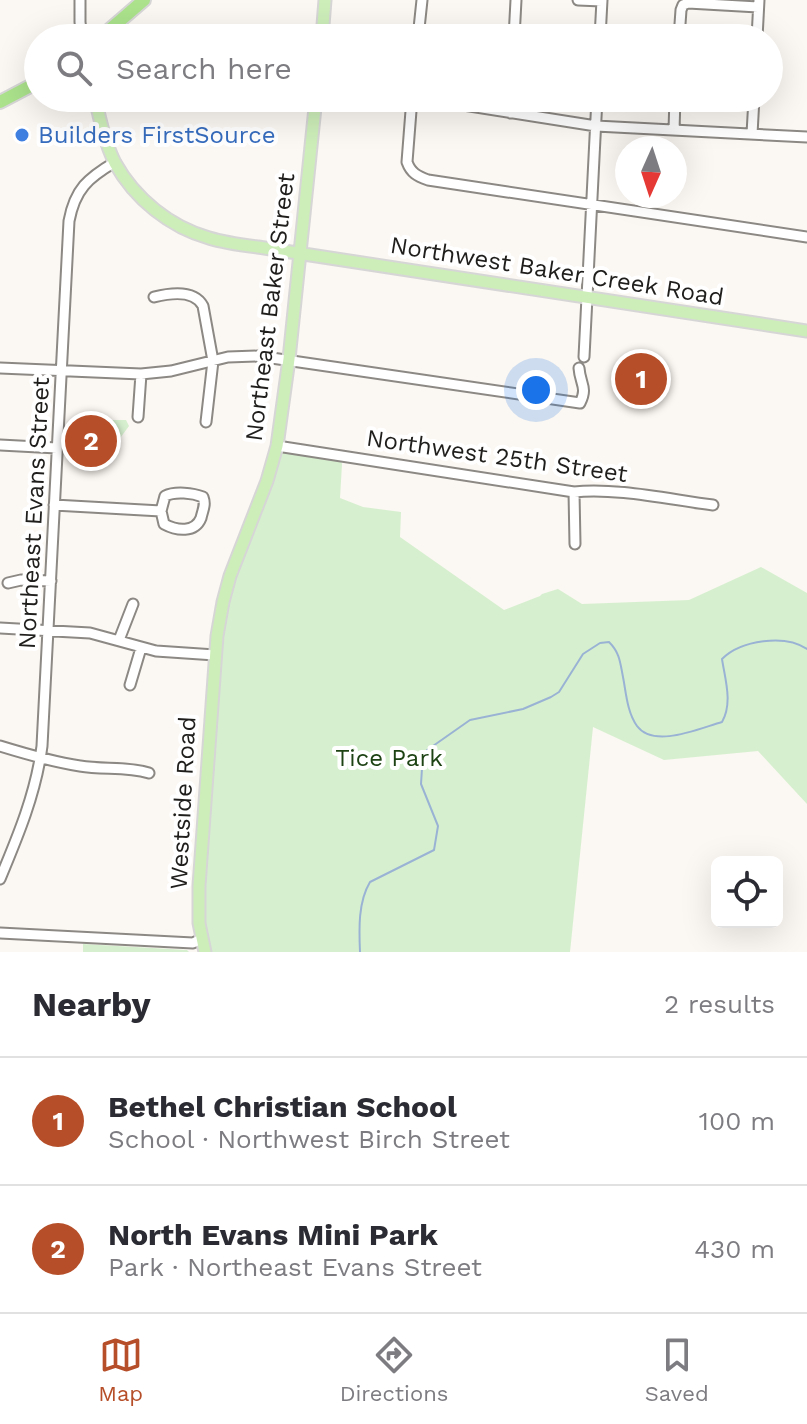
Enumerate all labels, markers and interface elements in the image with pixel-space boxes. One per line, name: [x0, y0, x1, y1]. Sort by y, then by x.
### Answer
search box: [24, 24, 783, 112]
icon: search: [52, 46, 96, 90]
text: Search here: [116, 51, 292, 86]
place label: Builders FirstSource: [38, 121, 276, 149]
marker: Builders FirstSource: [13, 126, 31, 144]
north arrow: [615, 136, 687, 208]
street label: Northeast Baker Street: [240, 171, 300, 443]
street label: Northwest Baker Creek Road: [388, 231, 726, 311]
pin: 1: [615, 349, 667, 409]
your location: [516, 370, 556, 410]
street label: Northeast Evans Street: [13, 376, 55, 650]
pin: 2: [65, 411, 117, 471]
street label: Northwest 25th Street: [365, 424, 629, 488]
street label: Westside Road: [164, 716, 202, 890]
park label: Tice Park: [335, 744, 443, 772]
map controls: [711, 856, 783, 928]
button: locate: [711, 856, 783, 928]
text: Nearby: [32, 984, 151, 1024]
text: 2 results: [664, 989, 775, 1019]
text: Bethel Christian School: [108, 1089, 457, 1124]
text: 1: [52, 1106, 64, 1136]
text: 100 m: [699, 1106, 775, 1136]
text: School · Northwest Birch Street: [108, 1124, 510, 1154]
text: North Evans Mini Park: [108, 1217, 438, 1252]
text: 2: [50, 1234, 66, 1264]
text: 430 m: [694, 1234, 775, 1264]
text: Park · Northeast Evans Street: [108, 1252, 482, 1282]
tab: Map: [98, 1333, 143, 1406]
tab: Directions: [340, 1333, 448, 1406]
tab: Saved: [645, 1333, 709, 1406]

